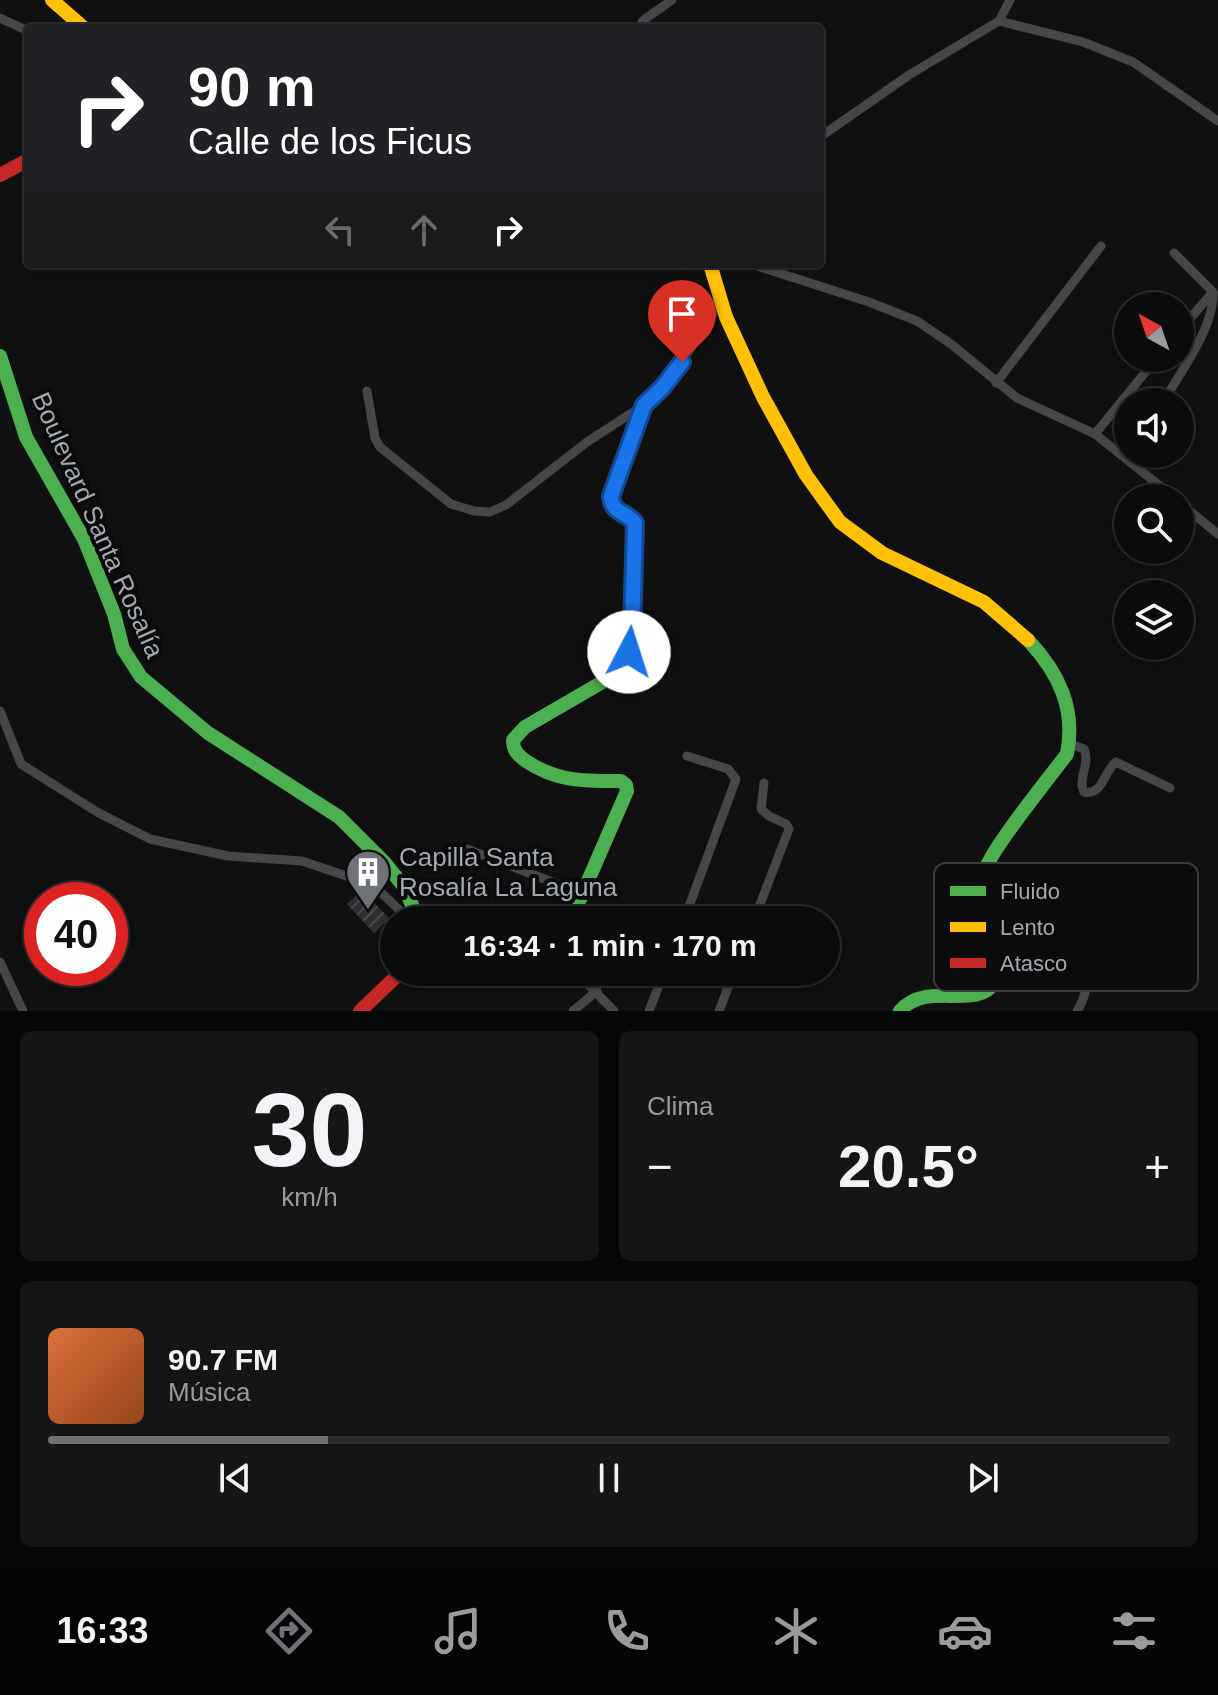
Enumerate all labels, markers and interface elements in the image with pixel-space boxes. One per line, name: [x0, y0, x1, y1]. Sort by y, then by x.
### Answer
text: 90 m: [188, 55, 316, 118]
icon: right: [56, 56, 160, 160]
text: Calle de los Ficus: [188, 121, 472, 162]
icon: left: [318, 208, 362, 252]
icon: ahead: [402, 208, 446, 252]
icon: right: [486, 208, 530, 252]
pin: [648, 280, 716, 362]
icon: arrive: [660, 292, 704, 336]
north arrow: [1114, 292, 1194, 372]
map controls: [1114, 292, 1194, 660]
street label: Boulevard Santa Rosalía: [26, 388, 170, 663]
button: sound: [1114, 388, 1194, 468]
button: search: [1114, 484, 1194, 564]
button: layers: [1114, 580, 1194, 660]
position arrow: [587, 610, 671, 694]
place label: Capilla Santa Rosalía La Laguna: [399, 842, 618, 902]
building icon: Capilla Santa Rosalía La Laguna: [344, 848, 392, 911]
legend: [934, 863, 1198, 991]
text: Fluido: [1000, 879, 1060, 904]
speed limit sign: 40: [24, 882, 128, 986]
text: Lento: [1000, 915, 1055, 940]
text: 16:34 · 1 min · 170 m: [463, 929, 757, 962]
text: Atasco: [1000, 951, 1067, 976]
text: 30: [252, 1072, 367, 1188]
text: Clima: [647, 1091, 713, 1121]
text: 20.5°: [838, 1133, 979, 1200]
text: −: [647, 1142, 673, 1191]
text: +: [1144, 1142, 1170, 1191]
text: km/h: [281, 1182, 338, 1212]
text: 90.7 FM: [168, 1343, 278, 1376]
text: Música: [168, 1377, 250, 1407]
icon: previous: [213, 1456, 257, 1500]
icon: pause: [587, 1456, 631, 1500]
icon: next: [961, 1456, 1005, 1500]
icon: directions: [261, 1603, 317, 1659]
icon: music: [430, 1603, 486, 1659]
icon: phone: [599, 1603, 655, 1659]
icon: climate: [768, 1603, 824, 1659]
icon: car: [937, 1603, 993, 1659]
icon: filters: [1106, 1603, 1162, 1659]
text: 16:33: [56, 1610, 149, 1651]

